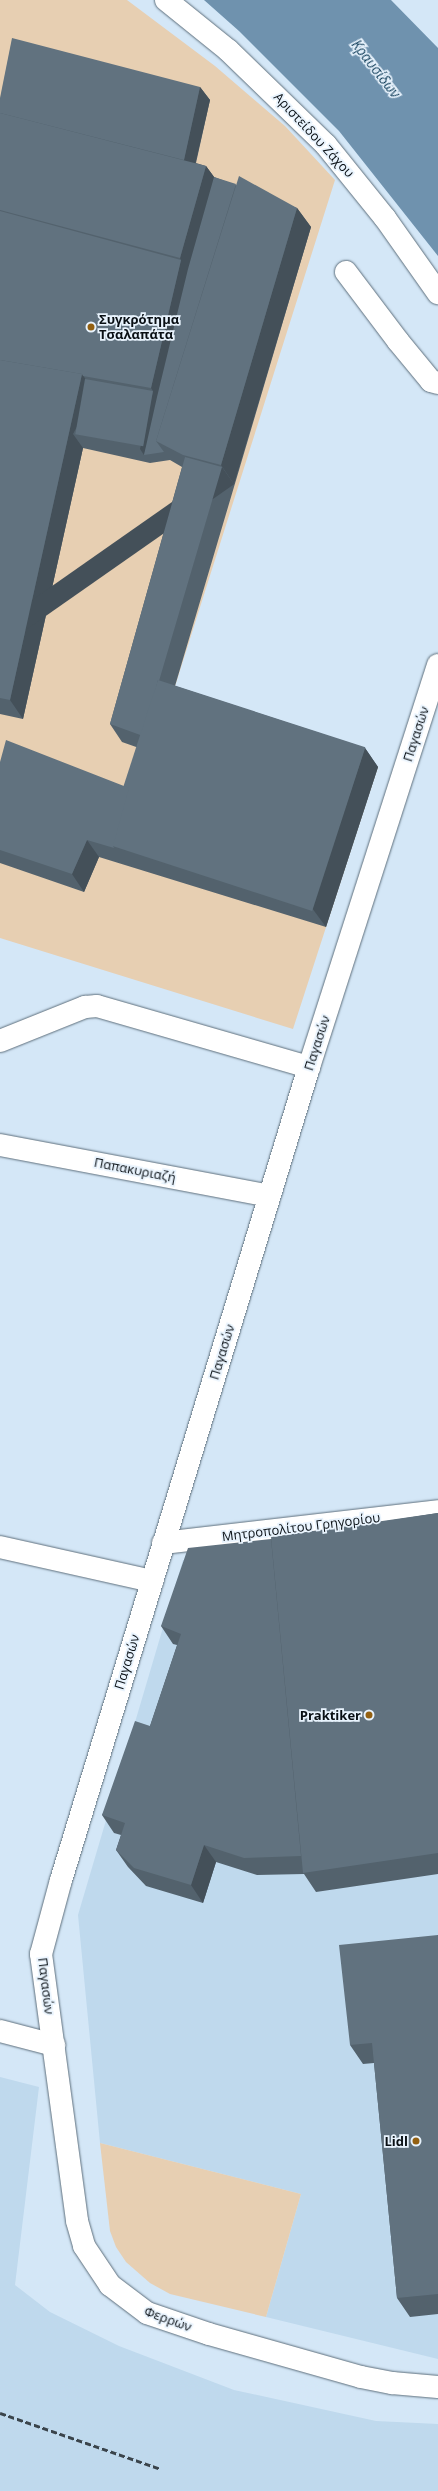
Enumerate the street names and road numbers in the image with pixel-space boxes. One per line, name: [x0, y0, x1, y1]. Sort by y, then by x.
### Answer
street label: Αριστείδου Ζάχου: [271, 89, 357, 181]
street label: Παγασών: [400, 704, 432, 764]
street label: Παγασών: [301, 1013, 333, 1073]
street label: Παπακυριαζή: [93, 1154, 177, 1186]
street label: Παγασών: [206, 1322, 238, 1382]
street label: Μητροπολίτου Γρηγορίου: [221, 1510, 381, 1544]
street label: Παγασών: [111, 1632, 143, 1692]
street label: Παγασών: [35, 1957, 57, 2015]
street label: Φερρών: [142, 2303, 194, 2335]

